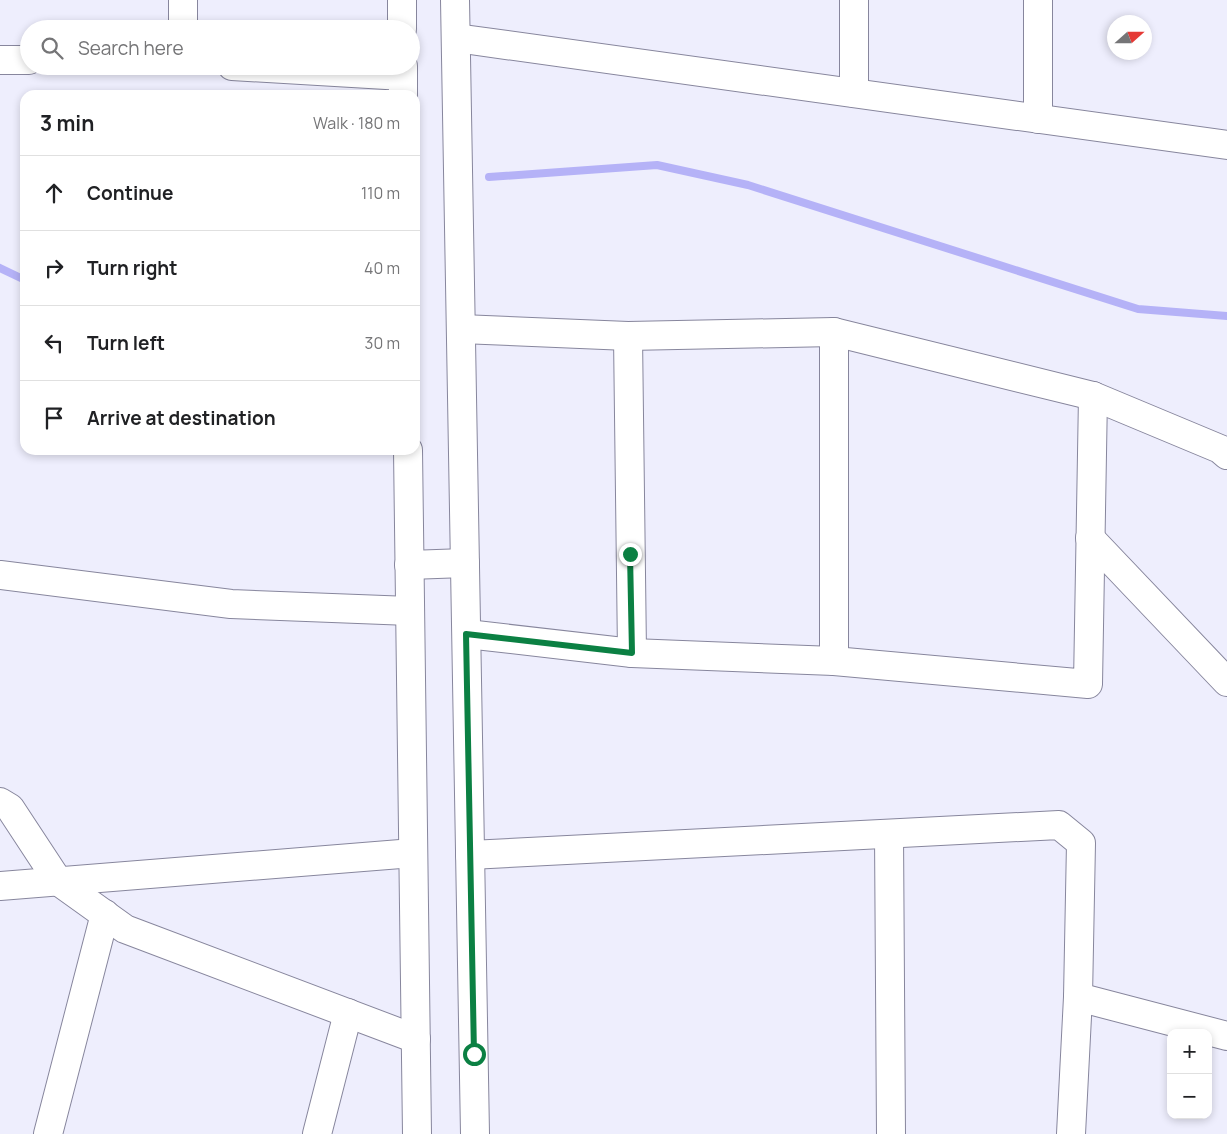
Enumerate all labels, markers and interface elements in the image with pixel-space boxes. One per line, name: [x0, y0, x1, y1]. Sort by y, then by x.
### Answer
north arrow: [1107, 15, 1152, 60]
search box: [20, 20, 420, 75]
icon: search: [38, 34, 66, 62]
text: Search here: [78, 35, 184, 61]
text: 3 min: [40, 109, 94, 137]
text: Walk · 180 m: [313, 112, 400, 134]
icon: ahead: [40, 179, 68, 207]
text: Continue: [87, 180, 173, 206]
text: 110 m: [361, 182, 400, 204]
icon: right: [40, 254, 68, 282]
text: Turn right: [87, 255, 177, 281]
text: 40 m: [364, 257, 400, 279]
icon: left: [40, 329, 68, 357]
text: Turn left: [87, 330, 165, 356]
text: 30 m: [365, 332, 400, 354]
icon: arrive: [40, 404, 68, 432]
text: Arrive at destination: [87, 405, 276, 431]
route end: [619, 543, 642, 566]
map controls: [1167, 1029, 1212, 1119]
button: +: [1167, 1029, 1212, 1074]
route start: [463, 1043, 486, 1066]
button: −: [1167, 1074, 1212, 1119]

